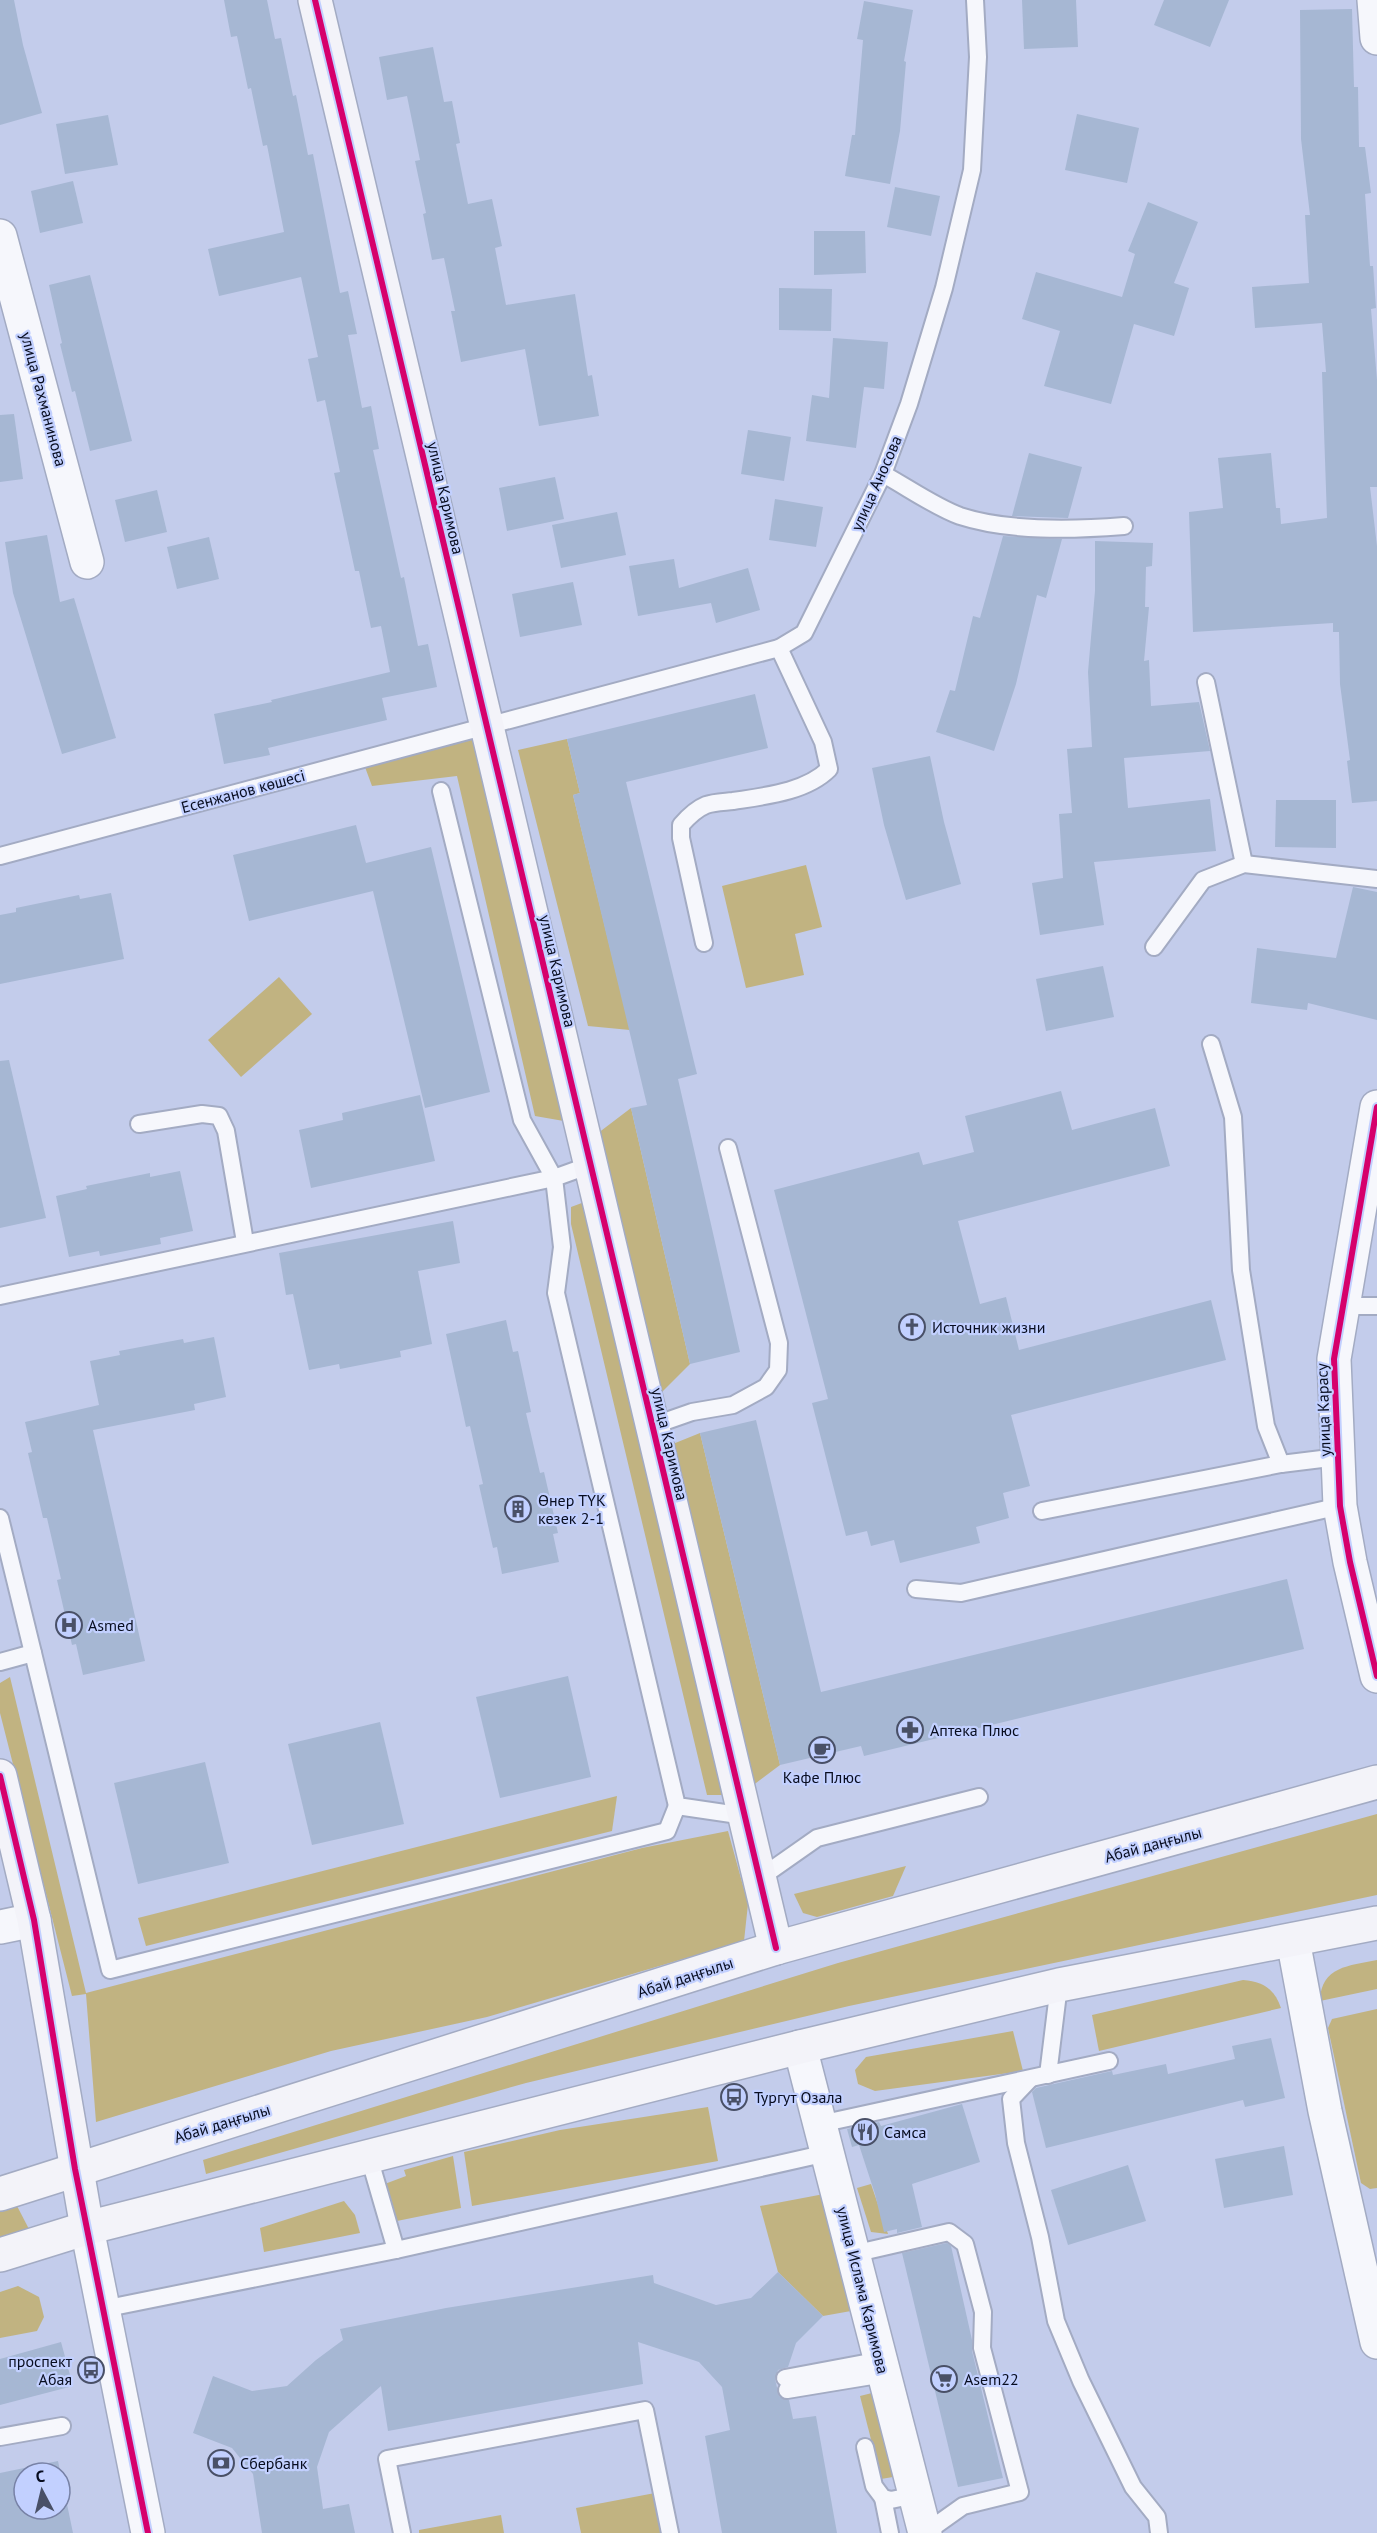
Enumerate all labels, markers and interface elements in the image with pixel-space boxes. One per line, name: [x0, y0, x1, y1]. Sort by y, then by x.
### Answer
street label: улица Рахманинова: [16, 330, 72, 468]
street label: улица Аносова: [846, 432, 906, 534]
street label: улица Каримова: [423, 440, 469, 556]
street label: Есенжанов көшесі: [179, 765, 307, 817]
street label: улица Каримова: [535, 913, 581, 1029]
church icon: Источник жизни: [897, 1312, 927, 1342]
place label: Источник жизни: [932, 1317, 1045, 1337]
street label: улица Карасу: [1311, 1362, 1335, 1457]
street label: улица Каримова: [647, 1386, 693, 1502]
place label: Өнер ТҮК кезек 2-1: [538, 1490, 606, 1528]
building icon: Өнер ТҮК кезек 2-1: [503, 1494, 533, 1524]
hospital icon: Asmed: [54, 1610, 84, 1640]
place label: Asmed: [88, 1615, 134, 1635]
pharmacy icon: Аптека Плюс: [895, 1715, 925, 1745]
place label: Аптека Плюс: [930, 1720, 1019, 1740]
cafe icon: Кафе Плюс: [807, 1735, 837, 1765]
place label: Кафе Плюс: [783, 1767, 861, 1787]
street label: Абай даңғылы: [1102, 1821, 1204, 1867]
street label: Абай даңғылы: [635, 1952, 735, 2002]
bus stop icon: Тургут Озала: [719, 2082, 749, 2112]
place label: Тургут Озала: [754, 2087, 842, 2107]
street label: Абай даңғылы: [171, 2099, 273, 2147]
restaurant icon: Самса: [850, 2117, 880, 2147]
place label: Самса: [884, 2122, 927, 2142]
street label: улица Ислама Каримова: [833, 2204, 893, 2376]
place label: проспект Абая: [8, 2351, 73, 2389]
bus stop icon: проспект Абая: [76, 2355, 106, 2385]
supermarket icon: Asem22: [929, 2364, 959, 2394]
place label: Asem22: [964, 2369, 1019, 2389]
bank icon: Сбербанк: [206, 2448, 236, 2478]
place label: Сбербанк: [240, 2453, 308, 2473]
north arrow: [12, 2461, 72, 2521]
text: С: [35, 2466, 46, 2487]

